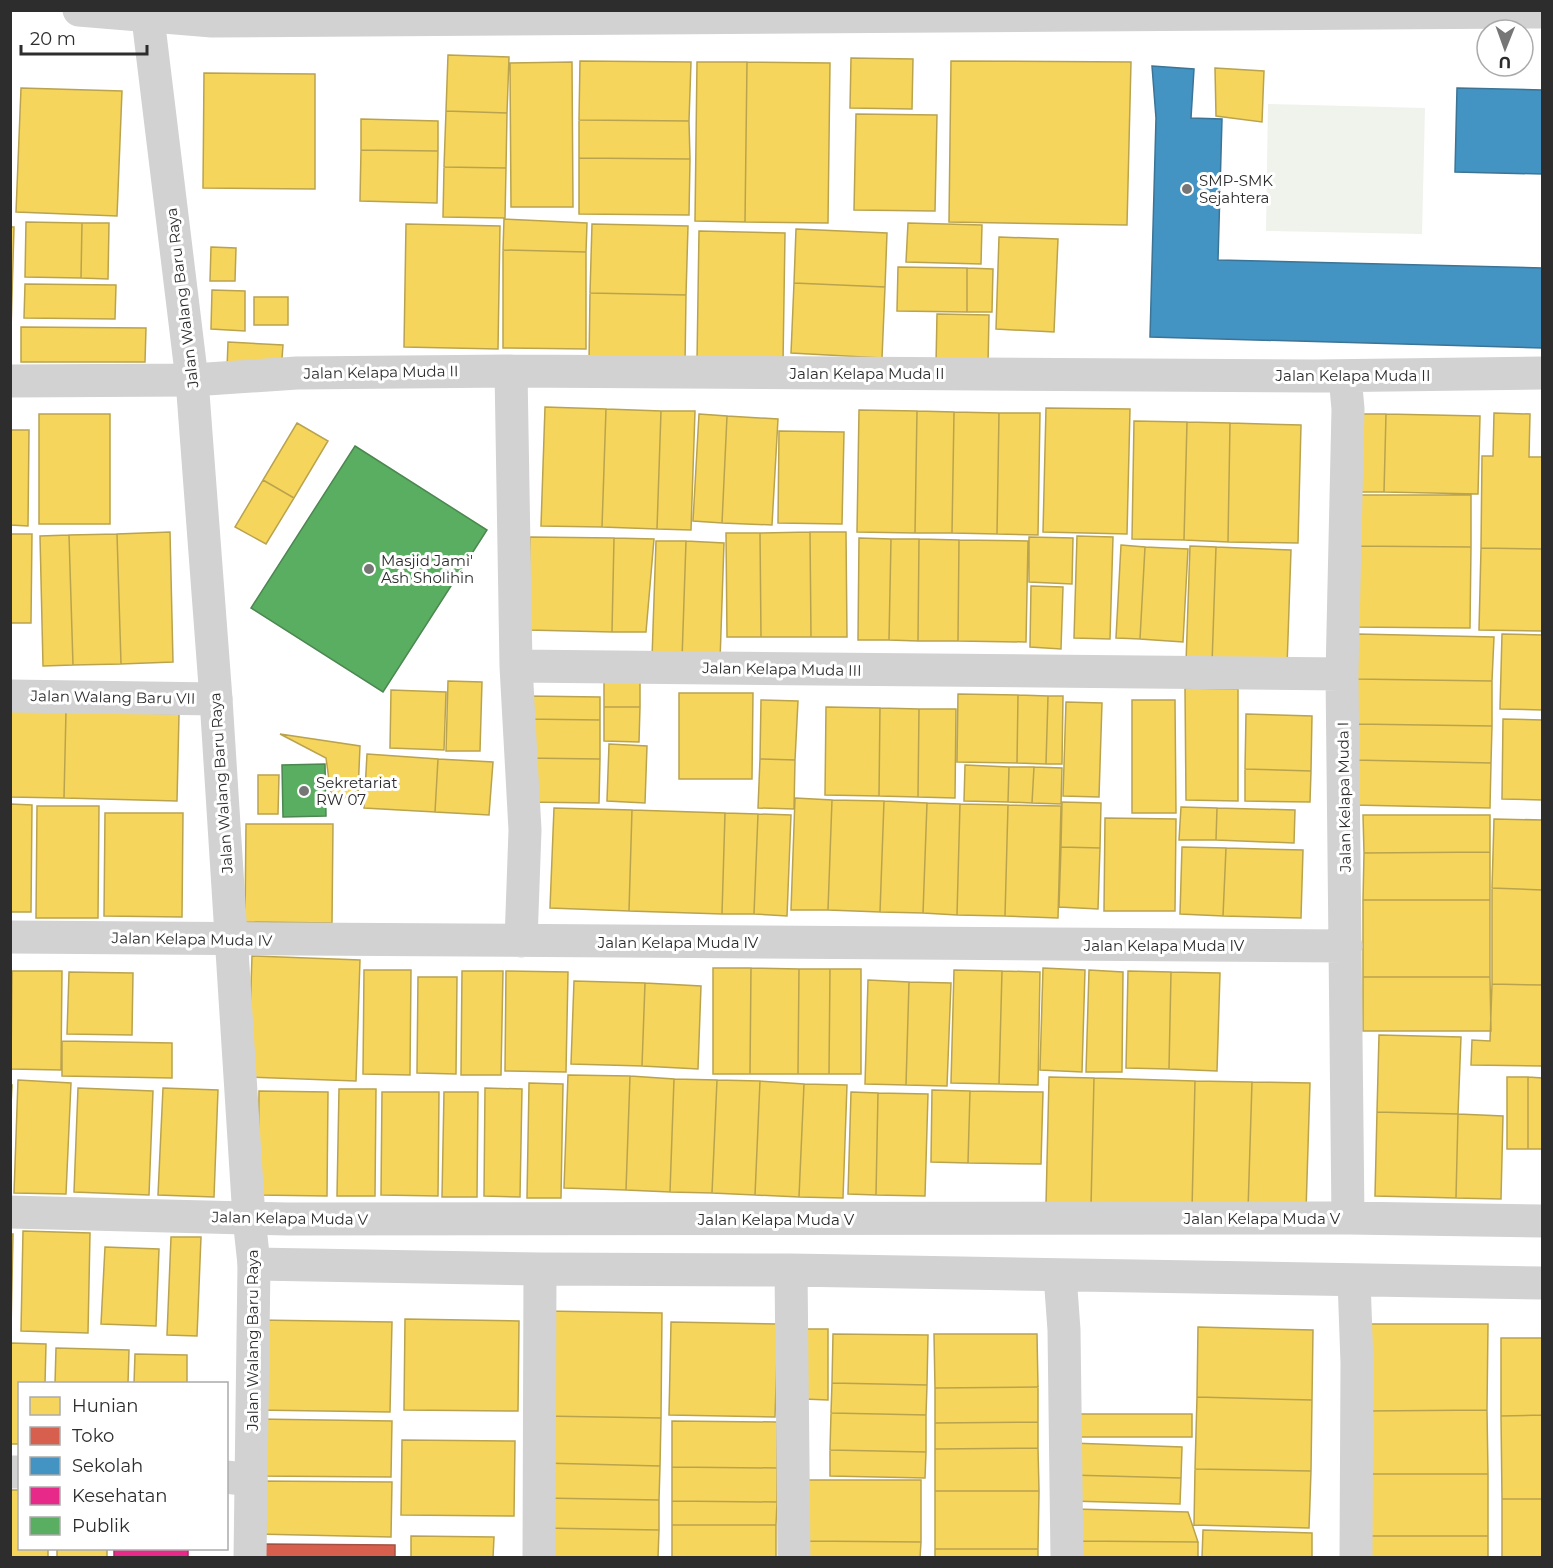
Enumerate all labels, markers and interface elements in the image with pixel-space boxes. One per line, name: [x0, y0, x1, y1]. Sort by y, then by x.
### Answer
scale bar: [21, 18, 147, 56]
north arrow: [1475, 18, 1535, 78]
text: 20 m: [30, 28, 76, 50]
text: U: [1498, 53, 1511, 72]
place label: SMP-SMK Sejahtera: [1199, 171, 1273, 207]
marker: SMP-SMK Sejahtera: [1180, 182, 1194, 196]
street label: Jalan Walang Baru Raya: [162, 207, 203, 390]
street label: Jalan Kelapa Muda II: [302, 361, 459, 383]
street label: Jalan Kelapa Muda II: [789, 364, 944, 383]
street label: Jalan Kelapa Muda II: [1275, 366, 1430, 385]
place label: Masjid Jami' Ash Sholihin: [381, 551, 474, 587]
marker: Masjid Jami' Ash Sholihin: [362, 562, 376, 576]
street label: Jalan Kelapa Muda III: [701, 658, 862, 680]
street label: Jalan Walang Baru VII: [29, 686, 196, 708]
street label: Jalan Walang Baru Raya: [205, 692, 237, 875]
street label: Jalan Kelapa Muda I: [1333, 722, 1355, 873]
place label: Sekretariat RW 07: [316, 773, 398, 809]
marker: Sekretariat RW 07: [297, 784, 311, 798]
street label: Jalan Kelapa Muda IV: [111, 928, 273, 950]
street label: Jalan Kelapa Muda IV: [597, 933, 759, 952]
street label: Jalan Kelapa Muda IV: [1083, 936, 1245, 955]
street label: Jalan Kelapa Muda V: [211, 1207, 369, 1229]
street label: Jalan Kelapa Muda V: [1183, 1209, 1341, 1228]
street label: Jalan Kelapa Muda V: [697, 1210, 855, 1229]
street label: Jalan Walang Baru Raya: [243, 1249, 262, 1432]
legend: [18, 1382, 228, 1550]
text: Hunian: [72, 1395, 139, 1417]
text: Toko: [72, 1425, 114, 1447]
text: Sekolah: [72, 1455, 143, 1477]
text: Kesehatan: [72, 1485, 167, 1507]
text: Publik: [72, 1515, 130, 1537]

